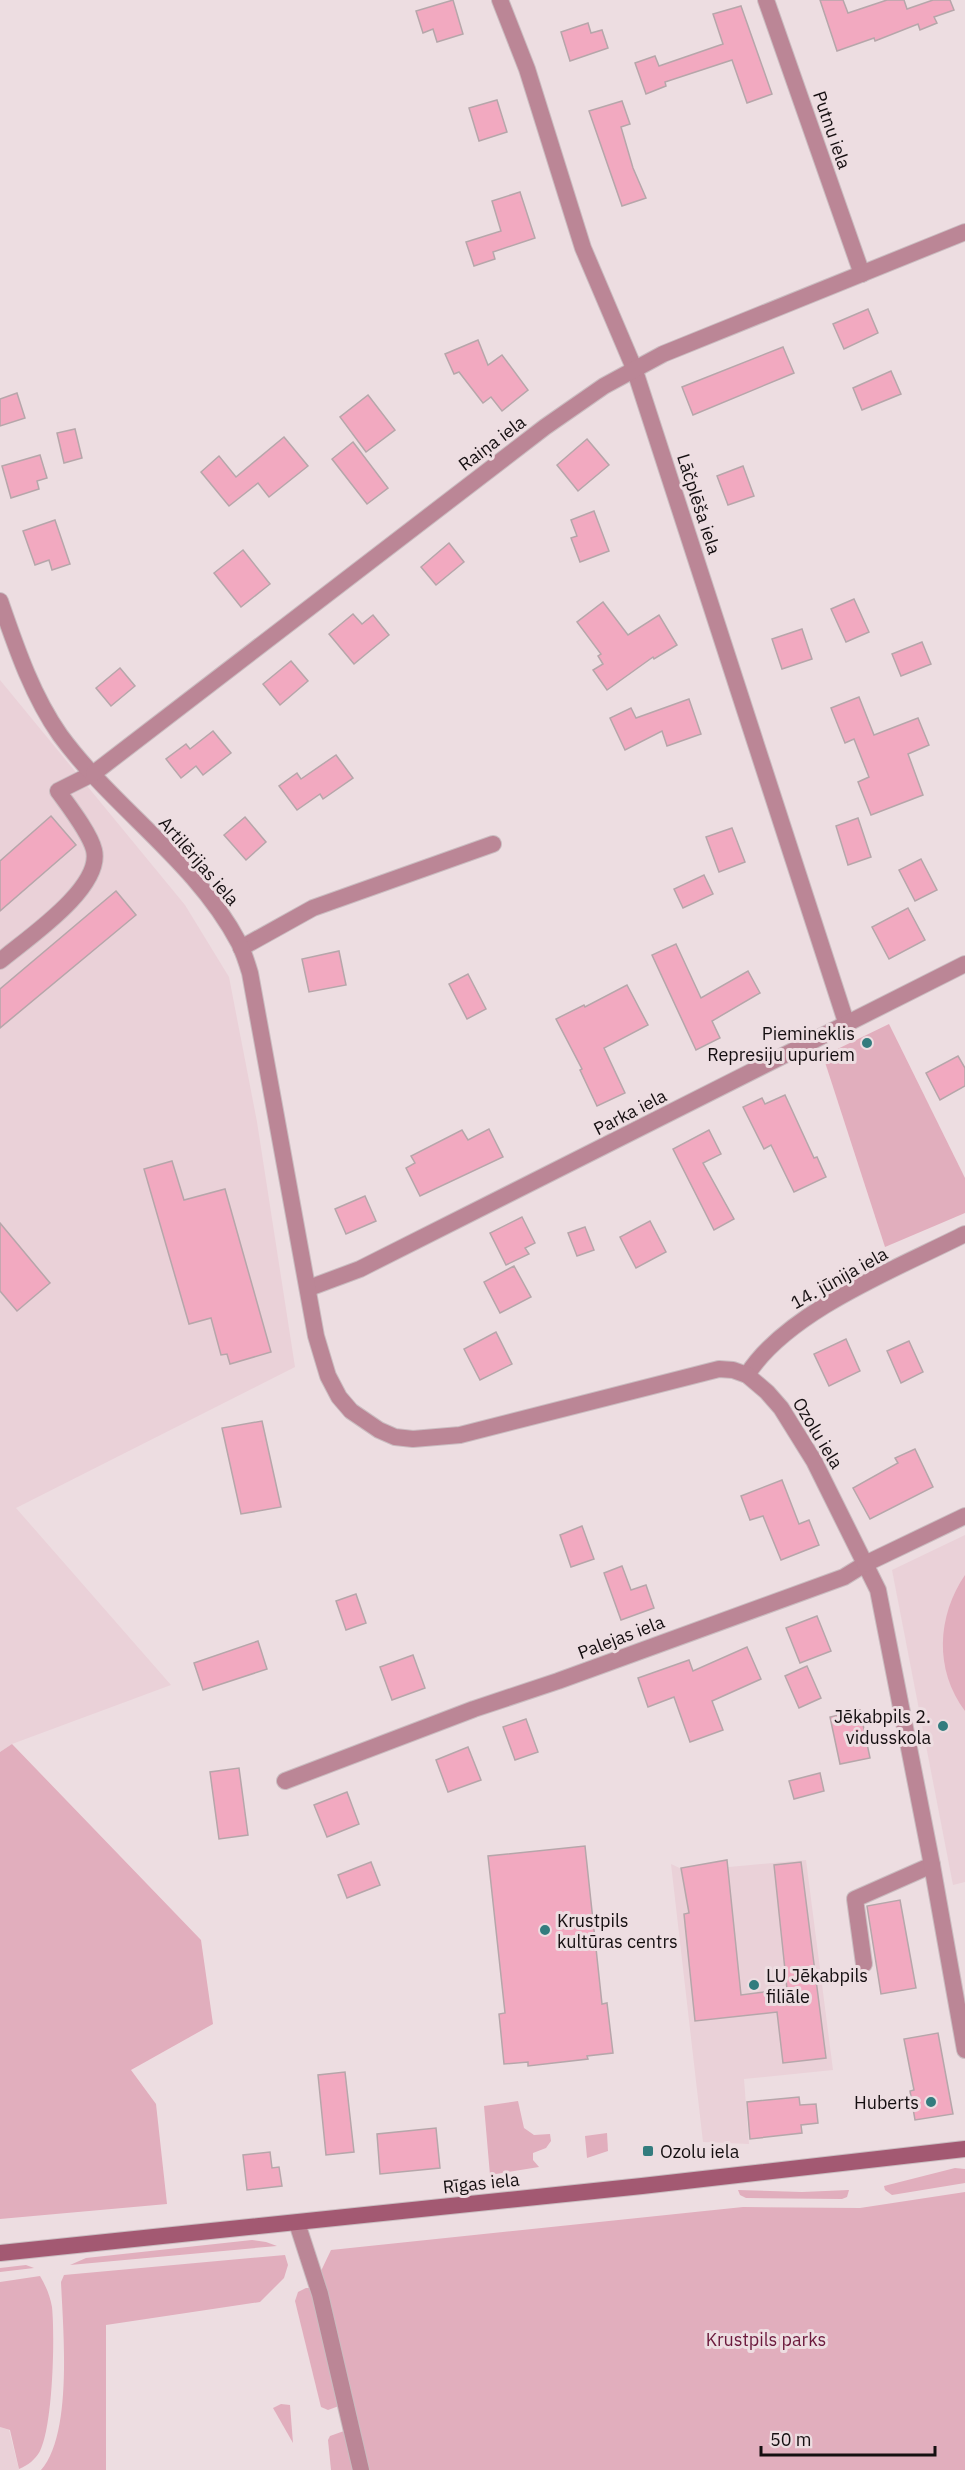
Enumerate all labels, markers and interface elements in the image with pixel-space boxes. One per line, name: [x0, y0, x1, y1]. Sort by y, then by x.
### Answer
street label: Putnu iela: [808, 88, 856, 172]
street label: Raiņa iela: [454, 410, 531, 476]
street label: Lāčplēša iela: [672, 451, 726, 558]
street label: Artilērijas iela: [154, 812, 244, 911]
place label: Piemineklis Represiju upuriem: [707, 1022, 855, 1066]
marker: Piemineklis Represiju upuriem: [860, 1036, 874, 1050]
street label: Parka iela: [590, 1084, 671, 1140]
street label: 14. jūnija iela: [786, 1242, 892, 1314]
street label: Ozolu iela: [788, 1393, 848, 1473]
street label: Palejas iela: [574, 1610, 668, 1664]
place label: Jēkabpils 2. vidusskola: [834, 1705, 931, 1749]
marker: Jēkabpils 2. vidusskola: [936, 1719, 950, 1733]
place label: Krustpils kultūras centrs: [557, 1909, 678, 1953]
marker: Krustpils kultūras centrs: [538, 1923, 552, 1937]
place label: LU Jēkabpils filiāle: [766, 1964, 868, 2008]
marker: LU Jēkabpils filiāle: [747, 1978, 761, 1992]
place label: Huberts: [854, 2091, 919, 2114]
marker: Huberts: [924, 2095, 938, 2109]
place label: Ozolu iela: [660, 2140, 740, 2163]
marker: Ozolu iela: [641, 2144, 655, 2158]
street label: Rīgas iela: [442, 2167, 521, 2198]
park label: Krustpils parks: [706, 2328, 826, 2351]
scale bar: [761, 2419, 935, 2457]
text: 50 m: [770, 2428, 812, 2451]

